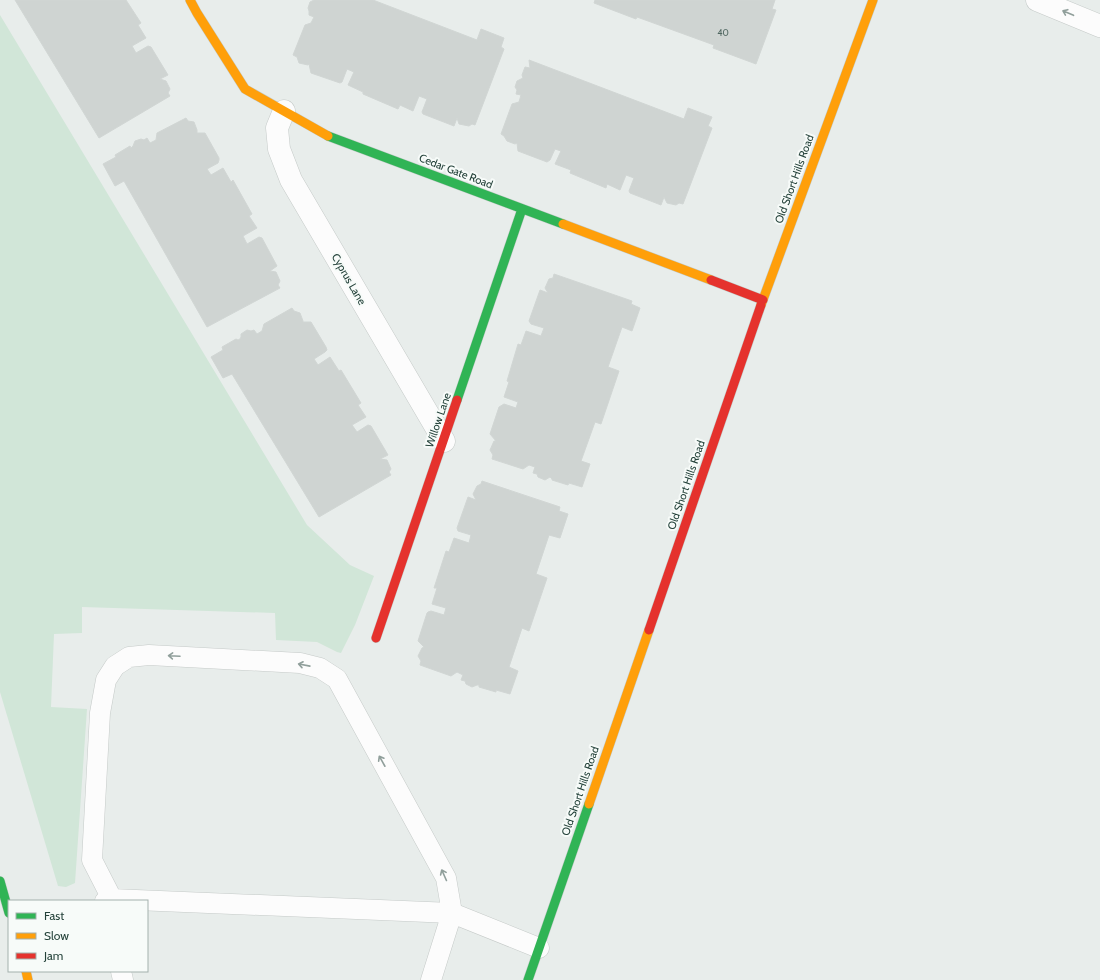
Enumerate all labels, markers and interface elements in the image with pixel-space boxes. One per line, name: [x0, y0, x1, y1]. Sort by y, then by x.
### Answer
one-way arrow: [1063, 9, 1075, 17]
house number: 40: [717, 27, 729, 38]
street label: Old Short Hills Road: [771, 133, 817, 225]
street label: Cedar Gate Road: [417, 151, 495, 191]
street label: Cyprus Lane: [329, 251, 370, 308]
street label: Willow Lane: [422, 391, 454, 449]
street label: Old Short Hills Road: [664, 438, 708, 532]
one-way arrow: [168, 652, 181, 660]
one-way arrow: [298, 660, 311, 668]
street label: Old Short Hills Road: [558, 744, 602, 838]
one-way arrow: [377, 755, 385, 767]
one-way arrow: [439, 869, 447, 881]
legend: [8, 900, 148, 972]
text: Fast: [44, 908, 64, 923]
text: Slow: [44, 928, 69, 943]
text: Jam: [43, 948, 63, 963]

